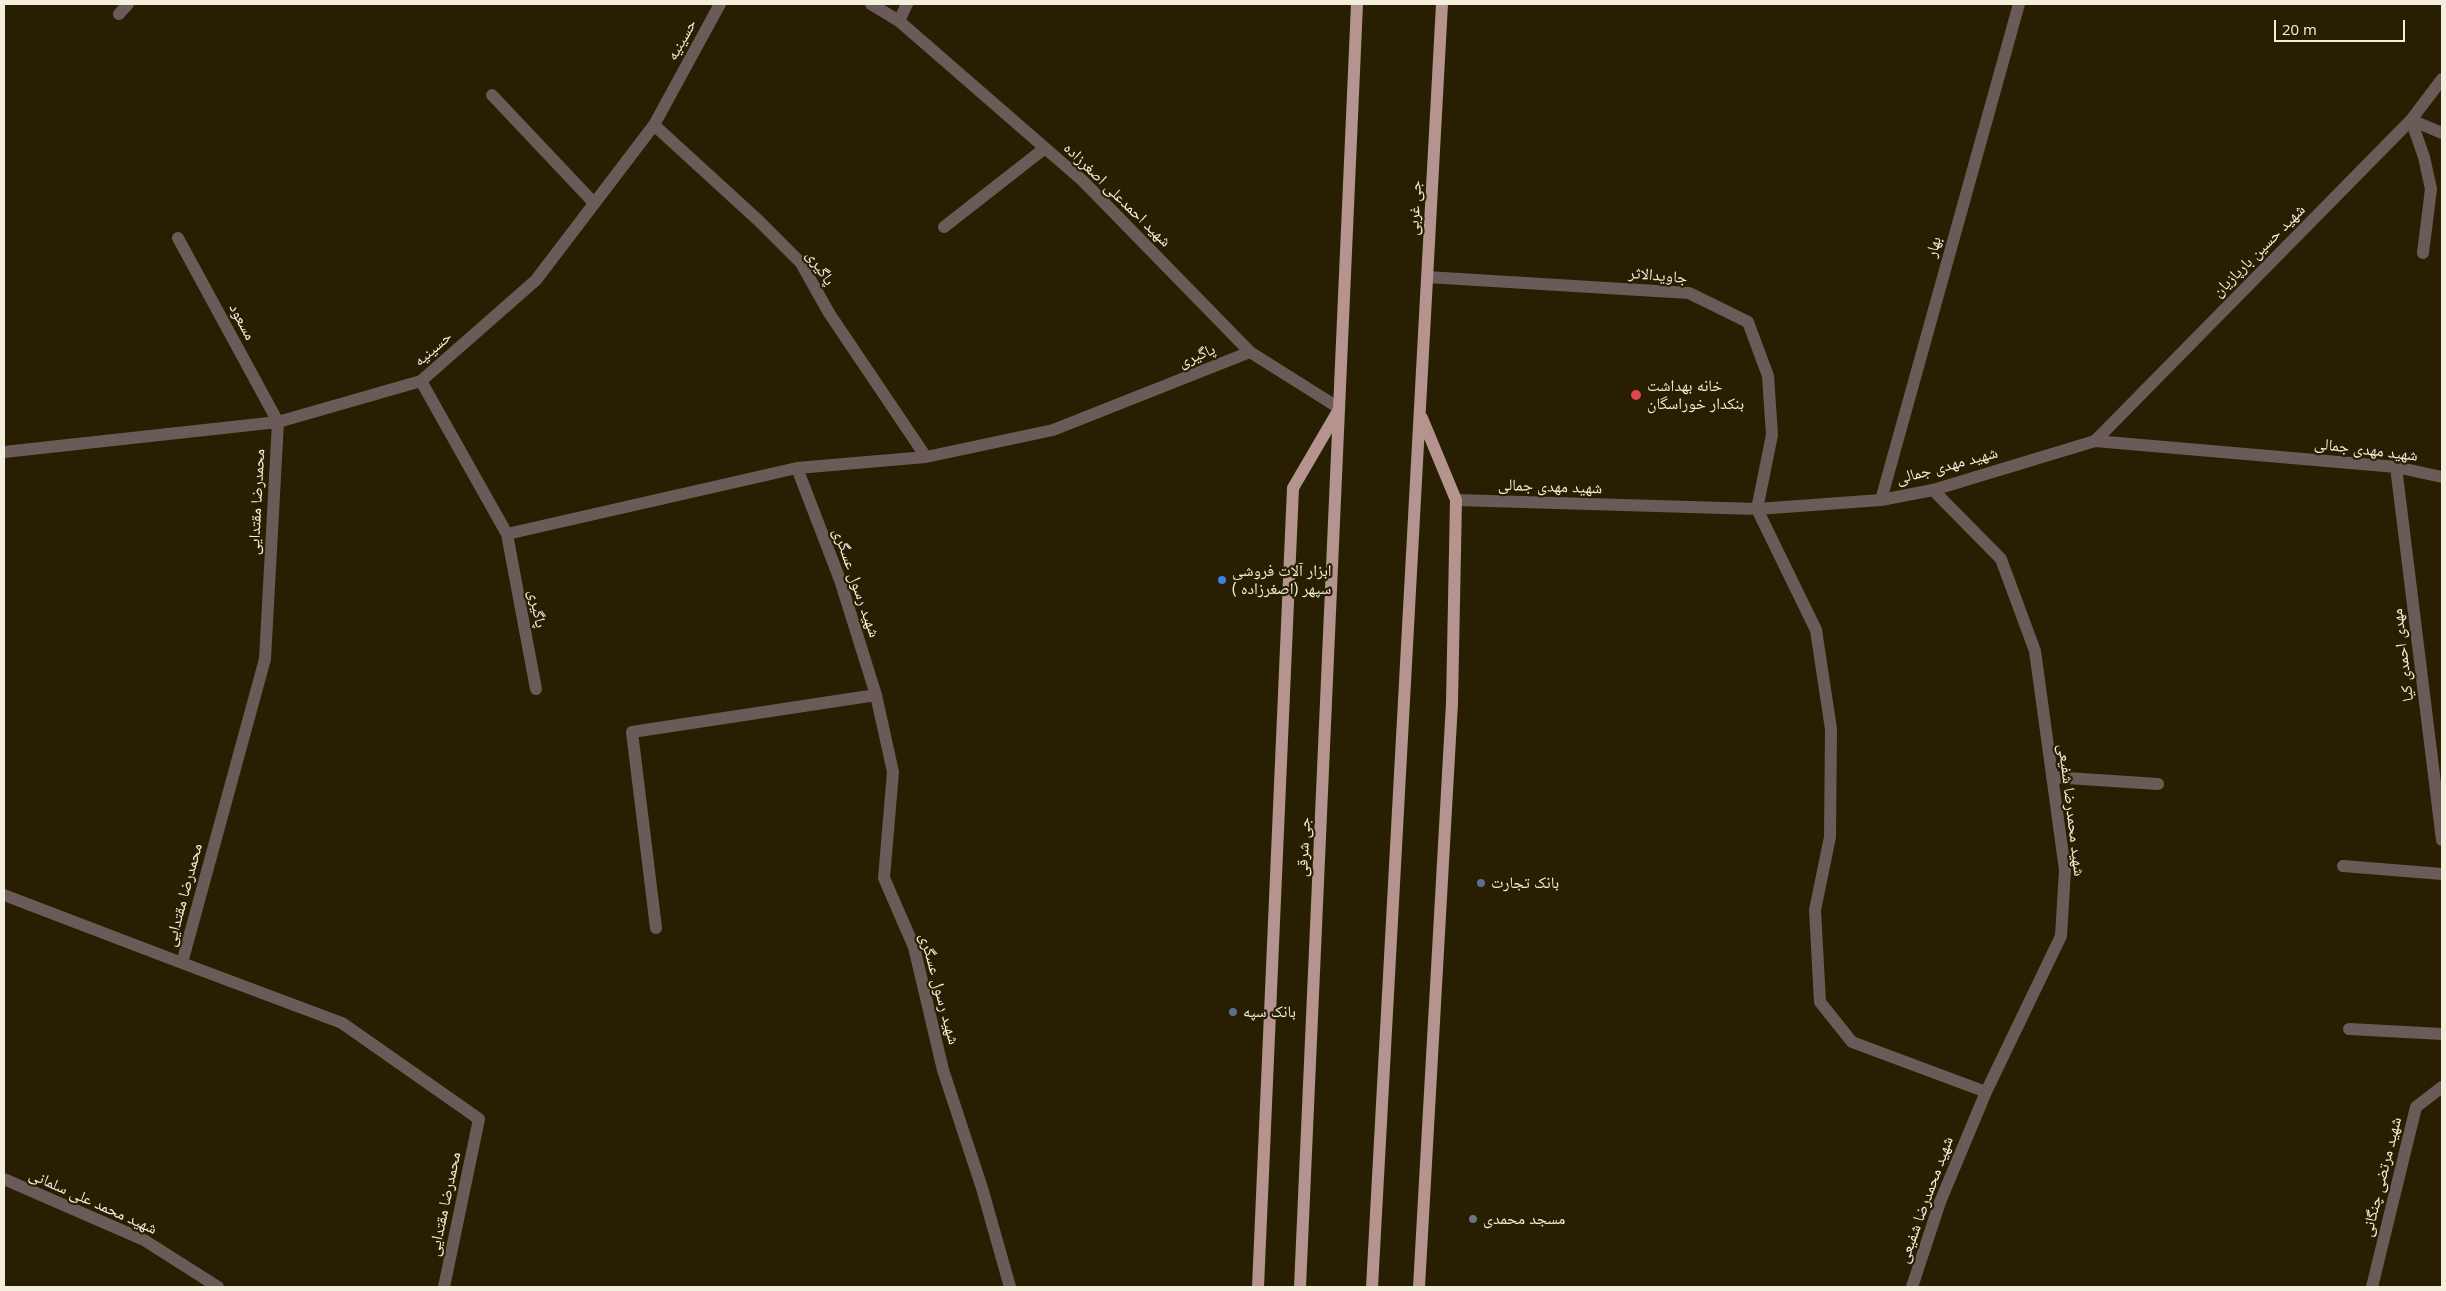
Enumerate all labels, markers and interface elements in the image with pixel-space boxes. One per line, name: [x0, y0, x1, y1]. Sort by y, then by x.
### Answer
scale bar: [2276, 10, 2407, 42]
street label: حسینیه: [663, 16, 701, 64]
text: 20 m: [2282, 19, 2317, 39]
street label: شهید احمدعلی اصغرزاده: [1059, 139, 1175, 251]
street label: جی غربی: [1404, 180, 1426, 236]
street label: شهید حسین بارپازیان: [2209, 201, 2309, 301]
street label: بهار: [1922, 234, 1946, 260]
street label: پاگیری: [802, 247, 838, 289]
street label: جاویدالاثر: [1628, 264, 1688, 288]
street label: مسعود: [224, 300, 260, 344]
street label: حسینیه: [410, 327, 456, 371]
street label: پاگیری: [1176, 340, 1218, 372]
place label: خانه بهداشت بنکدار خوراسگان: [1647, 376, 1744, 414]
marker: خانه بهداشت بنکدار خوراسگان: [1629, 388, 1643, 402]
street label: شهید مهدی جمالی: [2313, 434, 2419, 466]
street label: شهید مهدی جمالی: [1894, 443, 2000, 489]
street label: محمدرضا مقتدایی: [245, 448, 269, 556]
street label: شهید مهدی جمالی: [1498, 476, 1602, 498]
street label: شهید رسول عسگری: [828, 526, 884, 640]
place label: ابزار آلات فروشی سپهر (اصغرزاده ): [1232, 561, 1332, 599]
marker: ابزار آلات فروشی سپهر (اصغرزاده ): [1216, 574, 1228, 586]
street label: پاگیری: [524, 588, 550, 630]
street label: مهدی احمدی کیا: [2388, 607, 2418, 703]
street label: شهید محمدرضا شفیعی: [2053, 743, 2089, 877]
street label: جی شرقی: [1293, 817, 1315, 877]
street label: محمدرضا مقتدایی: [161, 841, 207, 949]
place label: بانک تجارت: [1491, 873, 1559, 893]
marker: بانک تجارت: [1475, 877, 1487, 889]
street label: شهید رسول عسگری: [915, 931, 963, 1047]
place label: بانک سپه: [1243, 1002, 1296, 1022]
marker: بانک سپه: [1227, 1006, 1239, 1018]
street label: شهید مرتضی چنگانی: [2358, 1115, 2406, 1239]
street label: شهید محمدرضا شفیعی: [1894, 1134, 1958, 1266]
street label: محمدرضا مقتدایی: [425, 1150, 465, 1258]
street label: شهید محمد علی سلمانی: [26, 1165, 160, 1239]
place label: مسجد محمدی: [1483, 1209, 1565, 1229]
marker: مسجد محمدی: [1467, 1213, 1479, 1225]

